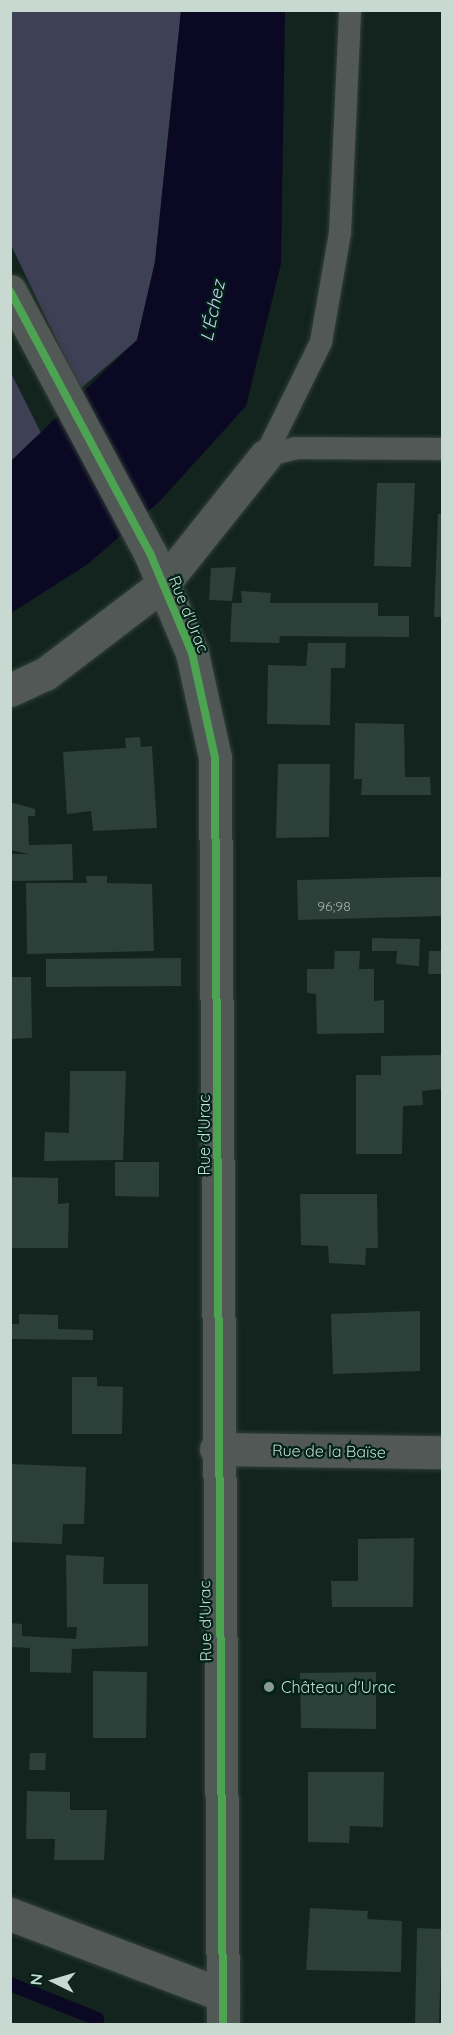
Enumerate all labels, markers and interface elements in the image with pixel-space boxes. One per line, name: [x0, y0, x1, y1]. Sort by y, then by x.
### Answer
water label: L'Échez: [196, 279, 230, 343]
street label: Rue d'Urac: [165, 573, 213, 655]
house number: 96;98: [317, 898, 351, 914]
street label: Rue d'Urac: [194, 1094, 214, 1176]
street label: Rue de la Baïse: [272, 1440, 386, 1462]
street label: Rue d'Urac: [195, 1580, 215, 1662]
place label: Château d'Urac: [281, 1677, 396, 1697]
marker: Château d'Urac: [262, 1680, 276, 1694]
north arrow: [24, 1951, 84, 2011]
text: N: [26, 1973, 47, 1986]

